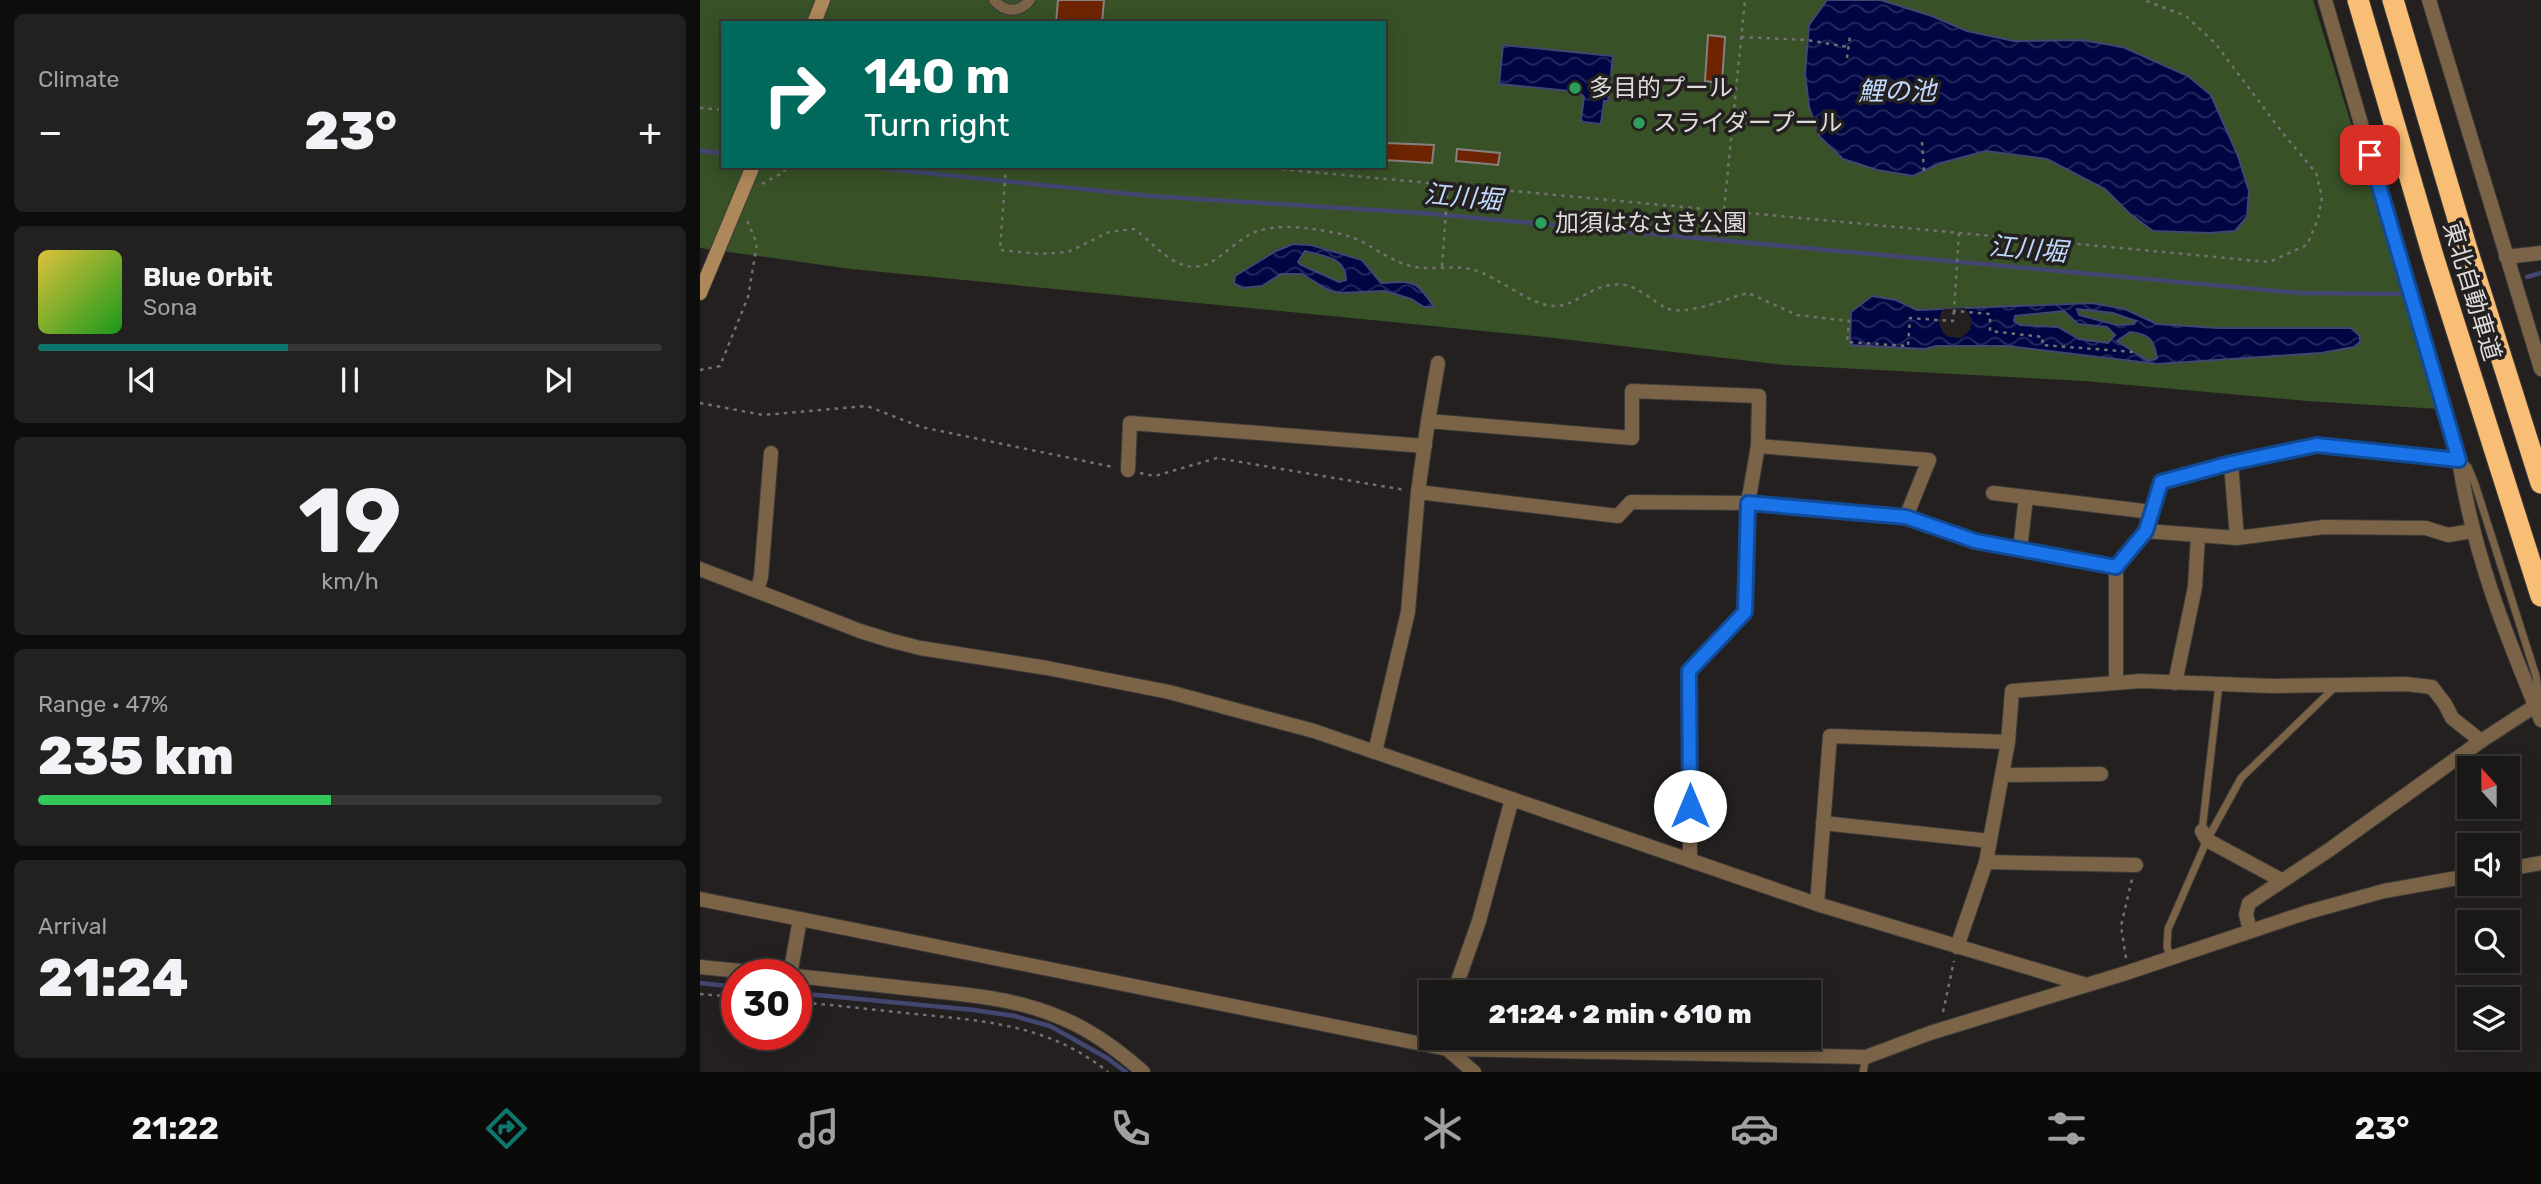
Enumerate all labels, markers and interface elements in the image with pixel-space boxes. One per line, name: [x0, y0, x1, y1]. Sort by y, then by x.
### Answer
text: 140 m: [864, 47, 1010, 105]
icon: right: [749, 49, 840, 140]
text: Climate: [38, 65, 119, 93]
place label: 多目的プール: [1589, 74, 1733, 102]
water label: 鯉の池: [1858, 76, 1939, 107]
marker: 多目的プール: [1567, 80, 1583, 96]
text: 23°: [304, 100, 397, 162]
text: Turn right: [864, 106, 1009, 144]
text: −: [38, 109, 63, 155]
text: +: [638, 109, 662, 155]
place label: スライダープール: [1653, 109, 1843, 137]
marker: スライダープール: [1631, 115, 1647, 131]
pin: [2340, 125, 2400, 185]
icon: arrive: [2351, 136, 2389, 174]
water label: 江川堀: [1423, 179, 1507, 217]
place label: 加須はなさき公園: [1555, 209, 1747, 237]
marker: 加須はなさき公園: [1533, 215, 1549, 231]
street label: 東北自動車道: [2438, 218, 2506, 364]
water label: 江川堀: [1988, 231, 2072, 269]
text: Blue Orbit: [143, 262, 273, 293]
text: Sona: [143, 293, 197, 321]
icon: previous: [123, 361, 161, 399]
icon: pause: [331, 361, 369, 399]
icon: next: [539, 361, 577, 399]
text: 19: [298, 467, 402, 575]
text: km/h: [321, 567, 379, 595]
text: Range · 47%: [38, 690, 168, 718]
text: 235 km: [38, 725, 234, 787]
north arrow: [2457, 756, 2520, 819]
map controls: [2457, 756, 2520, 1050]
position arrow: [1653, 769, 1727, 843]
button: sound: [2457, 833, 2520, 896]
button: search: [2457, 910, 2520, 973]
text: Arrival: [38, 912, 107, 940]
text: 21:24: [38, 947, 189, 1009]
speed limit sign: 30: [721, 959, 812, 1050]
button: layers: [2457, 987, 2520, 1050]
text: 21:24 · 2 min · 610 m: [1488, 999, 1752, 1030]
icon: directions: [482, 1104, 531, 1153]
icon: music: [794, 1104, 843, 1153]
icon: phone: [1106, 1104, 1155, 1153]
icon: climate: [1418, 1104, 1467, 1153]
icon: car: [1730, 1104, 1779, 1153]
icon: filters: [2042, 1104, 2091, 1153]
text: 21:22: [132, 1109, 219, 1147]
text: 23°: [2354, 1109, 2409, 1147]

